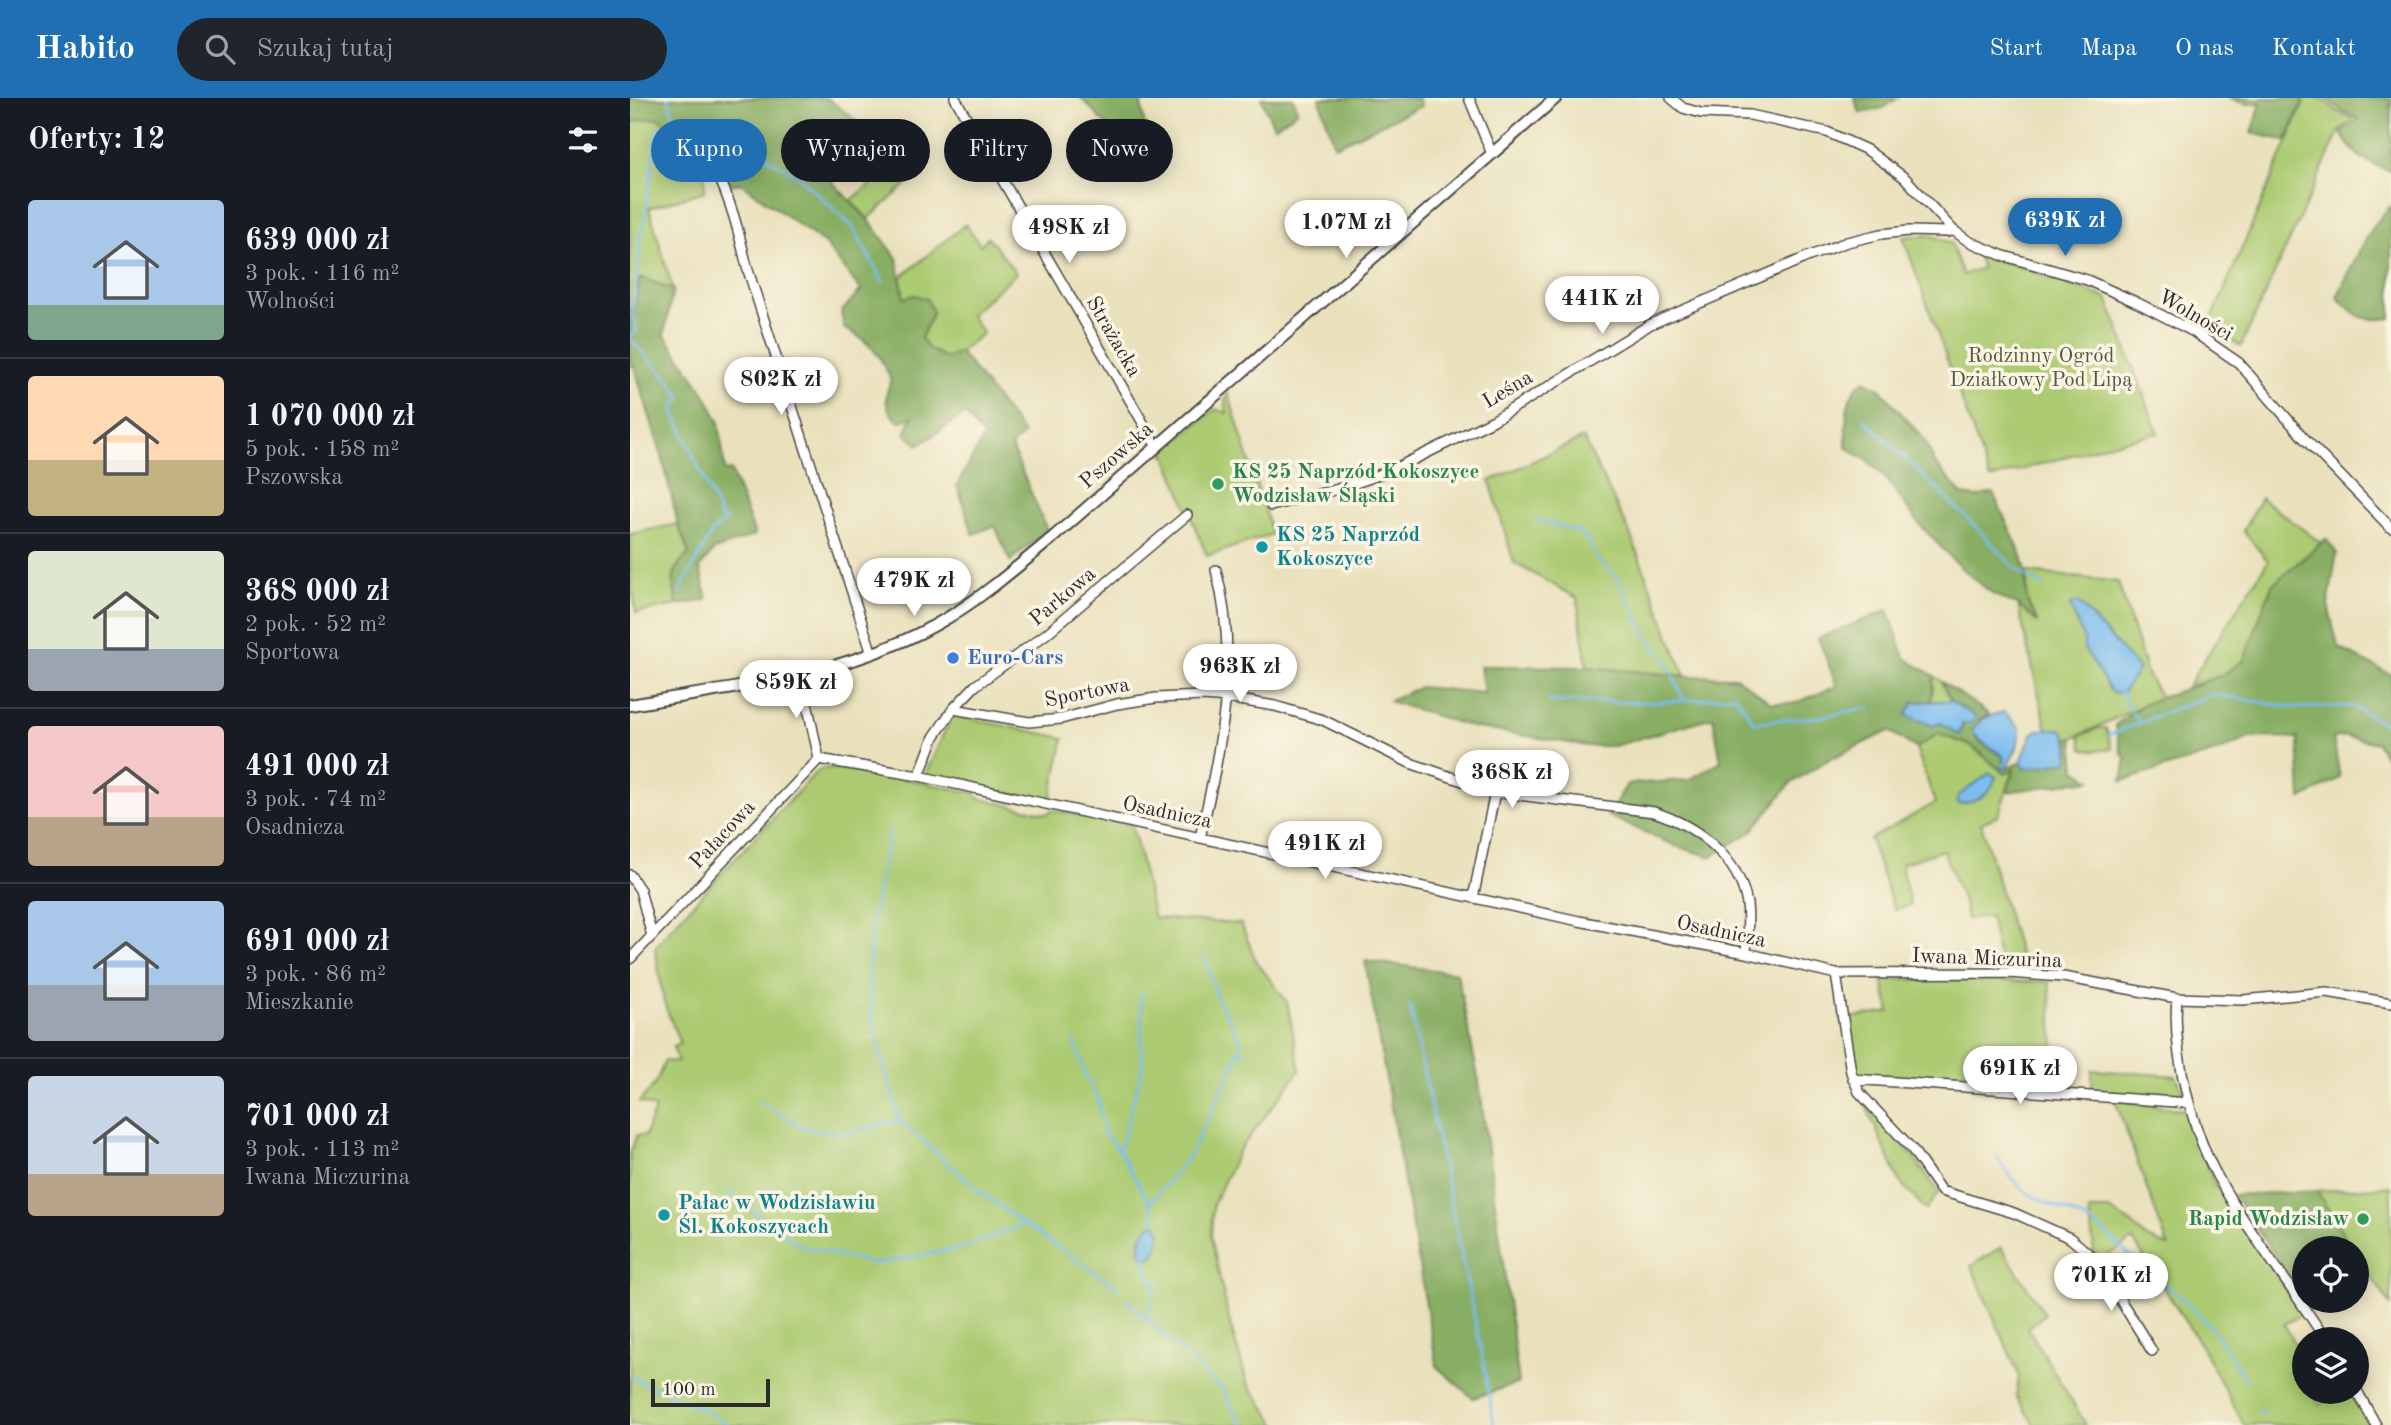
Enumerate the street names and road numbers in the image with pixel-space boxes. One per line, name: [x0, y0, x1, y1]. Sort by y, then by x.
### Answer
street label: Wolności: [2154, 286, 2236, 346]
street label: Strażacka: [1082, 293, 1144, 381]
street label: Leśna: [1479, 367, 1537, 413]
street label: Pszowska: [1076, 419, 1158, 493]
street label: Parkowa: [1026, 563, 1100, 631]
street label: Sportowa: [1043, 674, 1131, 712]
street label: Osadnicza: [1120, 793, 1214, 833]
street label: Pałacowa: [686, 797, 760, 873]
street label: Osadnicza: [1674, 912, 1768, 952]
street label: Iwana Miczurina: [1911, 946, 2063, 972]

